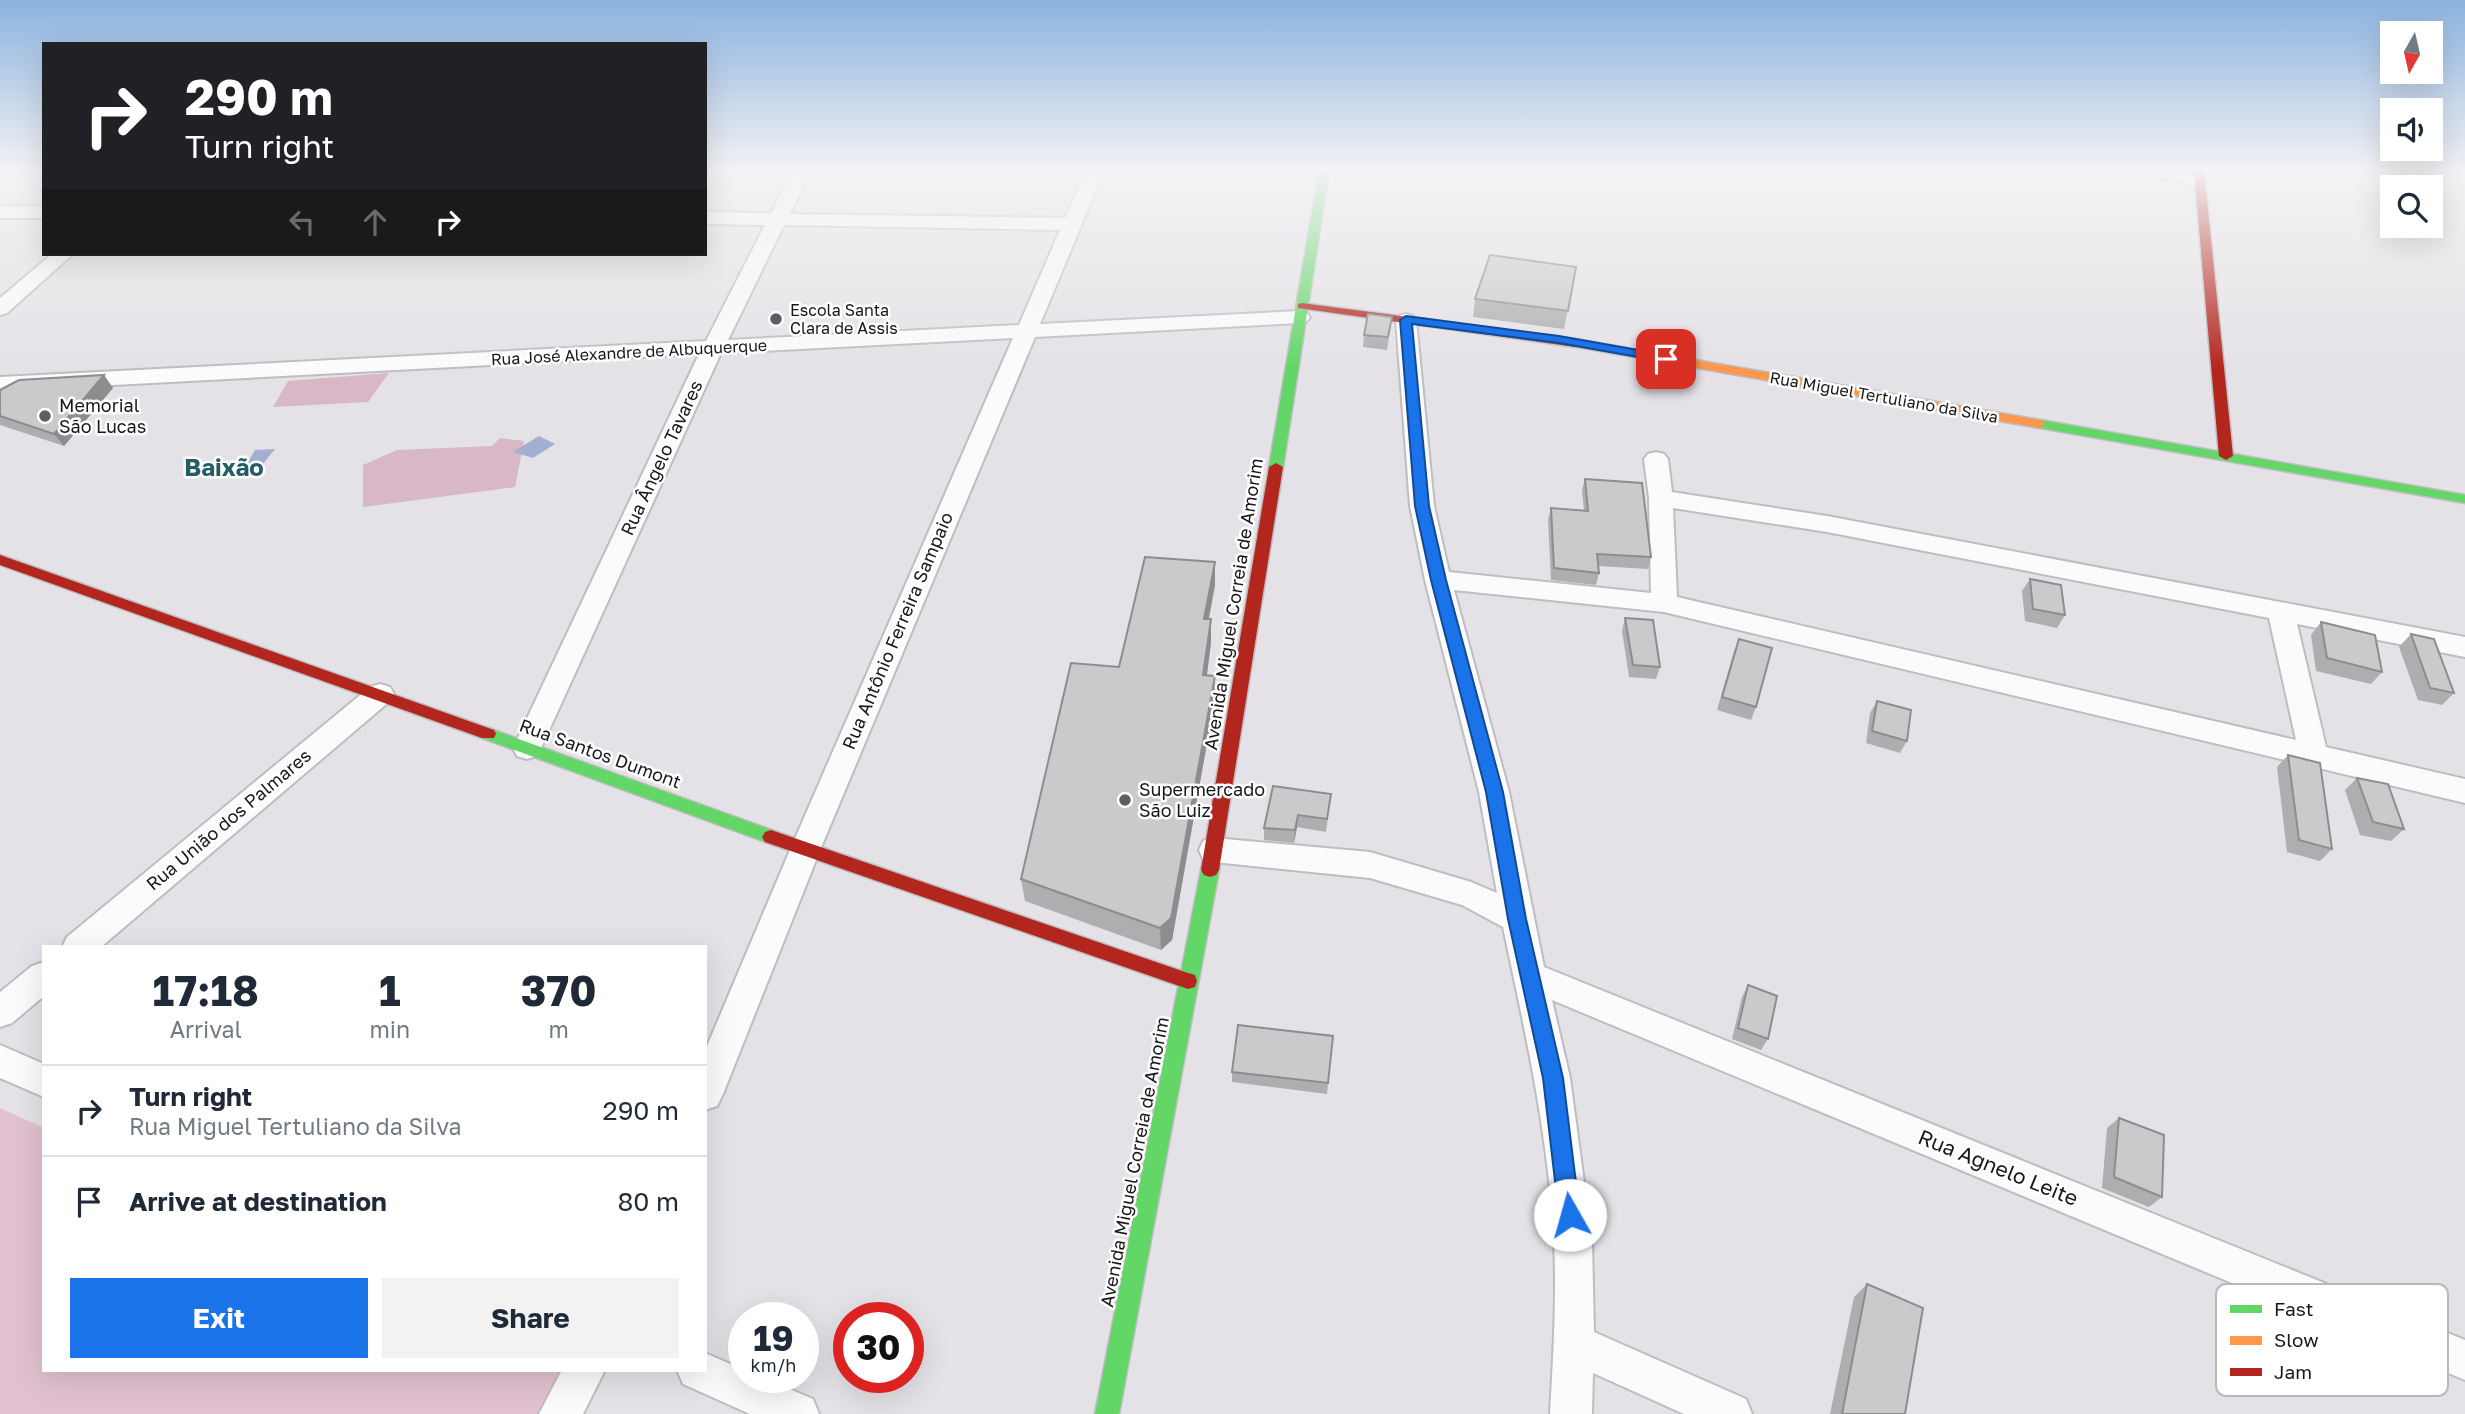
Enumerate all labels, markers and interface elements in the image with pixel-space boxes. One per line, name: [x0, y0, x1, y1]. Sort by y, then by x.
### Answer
north arrow: [2380, 21, 2443, 84]
map controls: [2380, 21, 2443, 238]
text: 290 m: [185, 67, 333, 126]
icon: right: [70, 70, 161, 161]
button: sound: [2380, 98, 2443, 161]
text: Turn right: [185, 127, 334, 165]
button: search: [2380, 175, 2443, 238]
icon: left: [283, 203, 321, 241]
icon: ahead: [356, 203, 394, 241]
icon: right: [429, 203, 467, 241]
place label: Escola Santa Clara de Assis: [790, 300, 898, 338]
marker: Escola Santa Clara de Assis: [768, 311, 784, 327]
pin: [1636, 329, 1696, 389]
street label: Rua José Alexandre de Albuquerque: [490, 335, 768, 369]
icon: arrive: [1647, 340, 1685, 378]
street label: Rua Miguel Tertuliano da Silva: [1768, 367, 2000, 427]
street label: Rua Ângelo Tavares: [615, 376, 707, 539]
place label: Memorial São Lucas: [59, 394, 146, 437]
marker: Memorial São Lucas: [37, 408, 53, 424]
district label: Baixão: [184, 452, 264, 481]
street label: Avenida Miguel Correia de Amorim: [1199, 456, 1267, 751]
street label: Rua Antônio Ferreira Sampaio: [837, 509, 957, 753]
street label: Rua Santos Dumont: [517, 714, 684, 793]
street label: Rua União dos Palmares: [141, 744, 315, 895]
place label: Supermercado São Luiz: [1139, 778, 1265, 821]
marker: Supermercado São Luiz: [1117, 792, 1133, 808]
text: 17:18: [153, 965, 259, 1015]
text: 1: [379, 965, 401, 1015]
text: 370: [521, 965, 596, 1015]
text: Arrival: [170, 1015, 242, 1043]
text: min: [369, 1015, 410, 1043]
text: m: [548, 1015, 569, 1043]
street label: Avenida Miguel Correia de Amorim: [1095, 1015, 1173, 1309]
text: Turn right: [129, 1081, 252, 1112]
icon: right: [70, 1092, 108, 1130]
text: 290 m: [603, 1095, 679, 1126]
text: Rua Miguel Tertuliano da Silva: [129, 1112, 461, 1140]
street label: Rua Agnelo Leite: [1915, 1123, 2082, 1211]
position arrow: [1533, 1178, 1607, 1252]
icon: arrive: [70, 1183, 108, 1221]
text: Arrive at destination: [129, 1186, 387, 1217]
text: 80 m: [618, 1186, 679, 1217]
button: Exit: [70, 1278, 368, 1358]
button: Share: [382, 1278, 679, 1358]
legend: [2216, 1284, 2448, 1396]
text: Fast: [2274, 1297, 2313, 1320]
speed limit sign: 30: [833, 1302, 924, 1393]
text: 19: [753, 1317, 794, 1359]
text: Slow: [2274, 1328, 2319, 1351]
text: km/h: [751, 1354, 796, 1376]
text: Jam: [2274, 1360, 2312, 1383]

